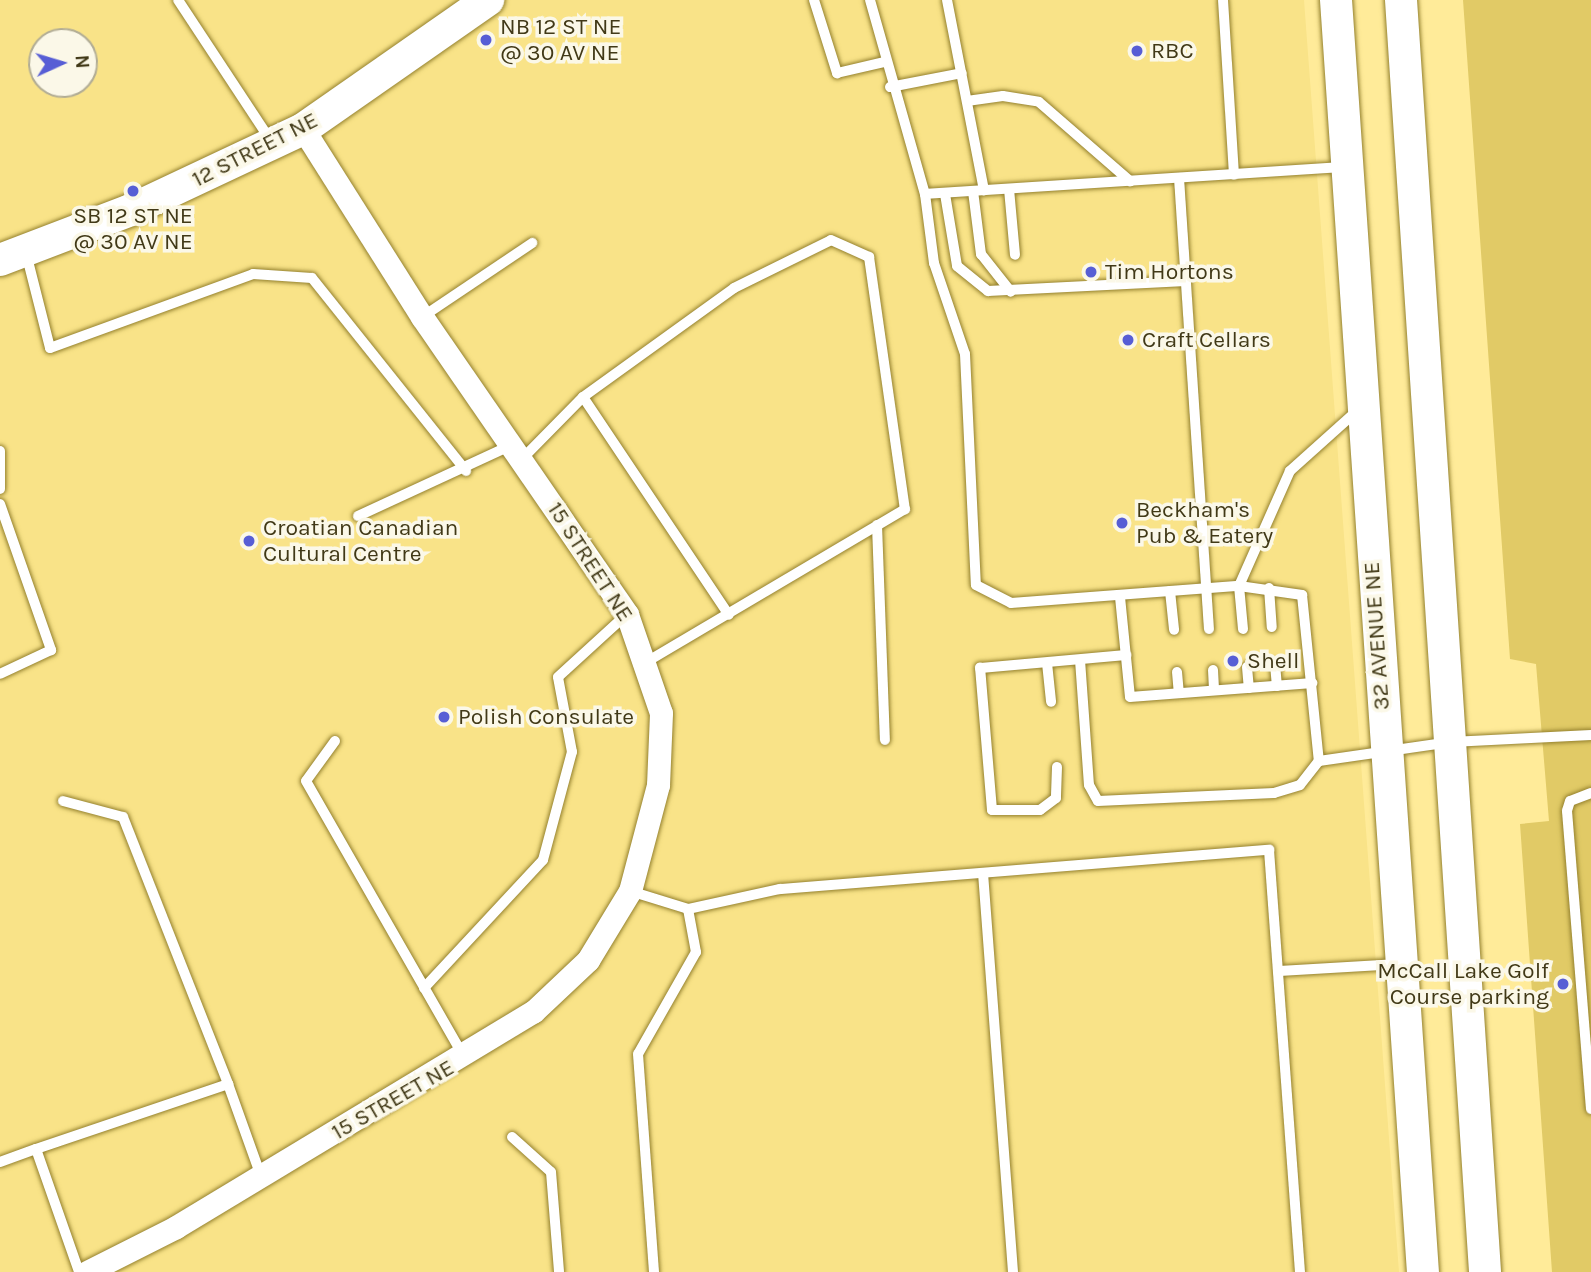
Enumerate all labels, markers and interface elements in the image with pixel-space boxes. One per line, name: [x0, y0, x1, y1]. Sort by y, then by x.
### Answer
place label: NB 12 ST NE @ 30 AV NE: [500, 13, 621, 67]
north arrow: [28, 28, 98, 98]
marker: NB 12 ST NE @ 30 AV NE: [478, 32, 494, 48]
place label: RBC: [1151, 37, 1193, 65]
marker: RBC: [1129, 43, 1145, 59]
text: N: [71, 54, 93, 69]
street label: 12 STREET NE: [188, 107, 322, 193]
marker: SB 12 ST NE @ 30 AV NE: [125, 183, 141, 199]
place label: SB 12 ST NE @ 30 AV NE: [73, 202, 193, 256]
place label: Tim Hortons: [1105, 258, 1234, 286]
marker: Tim Hortons: [1083, 264, 1099, 280]
place label: Craft Cellars: [1142, 326, 1271, 354]
marker: Craft Cellars: [1120, 332, 1136, 348]
place label: Beckham's Pub & Eatery: [1136, 496, 1273, 550]
street label: 15 STREET NE: [541, 497, 639, 627]
place label: Croatian Canadian Cultural Centre: [263, 514, 458, 568]
marker: Beckham's Pub & Eatery: [1114, 515, 1130, 531]
marker: Croatian Canadian Cultural Centre: [241, 533, 257, 549]
street label: 32 AVENUE NE: [1358, 561, 1396, 711]
place label: Shell: [1247, 647, 1299, 675]
marker: Shell: [1225, 653, 1241, 669]
place label: Polish Consulate: [458, 703, 634, 731]
marker: Polish Consulate: [436, 709, 452, 725]
place label: McCall Lake Golf Course parking: [1377, 957, 1549, 1011]
marker: McCall Lake Golf Course parking: [1555, 976, 1571, 992]
street label: 15 STREET NE: [327, 1054, 459, 1146]

